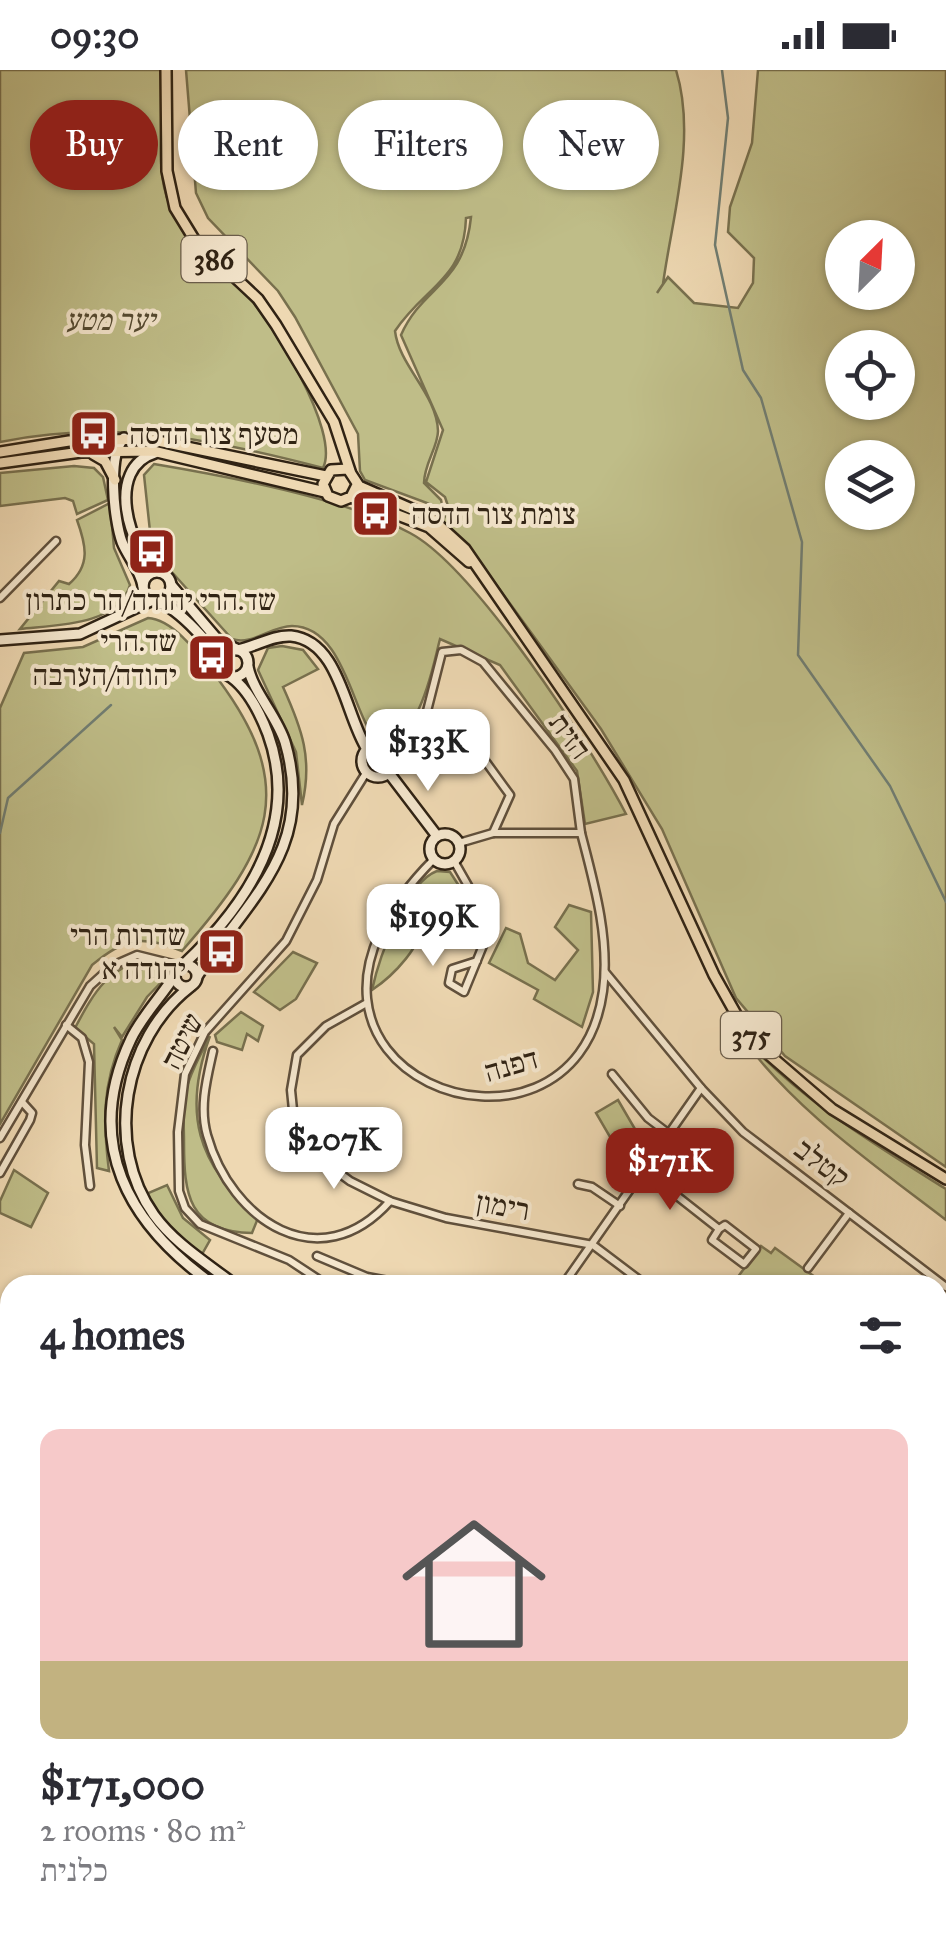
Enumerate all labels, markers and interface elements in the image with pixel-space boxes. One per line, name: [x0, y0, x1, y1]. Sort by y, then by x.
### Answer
text: 09:30: [50, 12, 139, 58]
chip: Buy: [30, 100, 158, 190]
chip: Rent: [178, 100, 318, 190]
chip: Filters: [338, 100, 503, 190]
chip: New: [523, 100, 659, 190]
north arrow: [825, 220, 915, 310]
map controls: [825, 220, 915, 530]
road number: 386: [182, 236, 246, 282]
park label: יער מטע: [65, 302, 158, 338]
button: locate: [825, 330, 915, 420]
bus stop icon: מסעף צור הדסה: [68, 408, 120, 460]
place label: מסעף צור הדסה: [129, 416, 299, 452]
button: layers: [825, 440, 915, 530]
bus stop icon: צומת צור הדסה: [350, 488, 402, 540]
place label: צומת צור הדסה: [411, 496, 576, 532]
bus stop icon: שד.הרי יהודה/הר כתרון: [125, 525, 177, 577]
place label: שד.הרי יהודה/הר כתרון: [26, 582, 276, 618]
place label: שד.הרי יהודה/הערבה: [32, 623, 177, 693]
bus stop icon: שד.הרי יהודה/הערבה: [186, 632, 238, 684]
street label: הזית: [541, 706, 599, 766]
pin: $133K: [358, 709, 498, 794]
text: $133K: [388, 722, 468, 761]
pin: $199K: [363, 884, 503, 969]
text: $199K: [389, 897, 477, 936]
place label: שדרות הרי יהודה א: [70, 917, 186, 987]
bus stop icon: שדרות הרי יהודה א: [195, 926, 247, 978]
street label: שיטה: [153, 1007, 211, 1075]
road number: 375: [721, 1012, 781, 1058]
street label: דפנה: [480, 1040, 542, 1090]
pin: $207K: [264, 1107, 404, 1192]
text: $207K: [287, 1120, 381, 1159]
pin: $171K: [600, 1128, 740, 1213]
street label: קטלב: [787, 1131, 857, 1195]
text: $171K: [628, 1141, 712, 1180]
street label: רימון: [473, 1184, 533, 1228]
icon: filters: [853, 1308, 908, 1363]
text: 4 homes: [40, 1309, 185, 1361]
icon: home: [384, 1494, 564, 1674]
text: $171,000: [40, 1759, 205, 1811]
text: 2 rooms · 80 m²: [40, 1811, 245, 1850]
text: כלנית: [40, 1851, 108, 1890]

